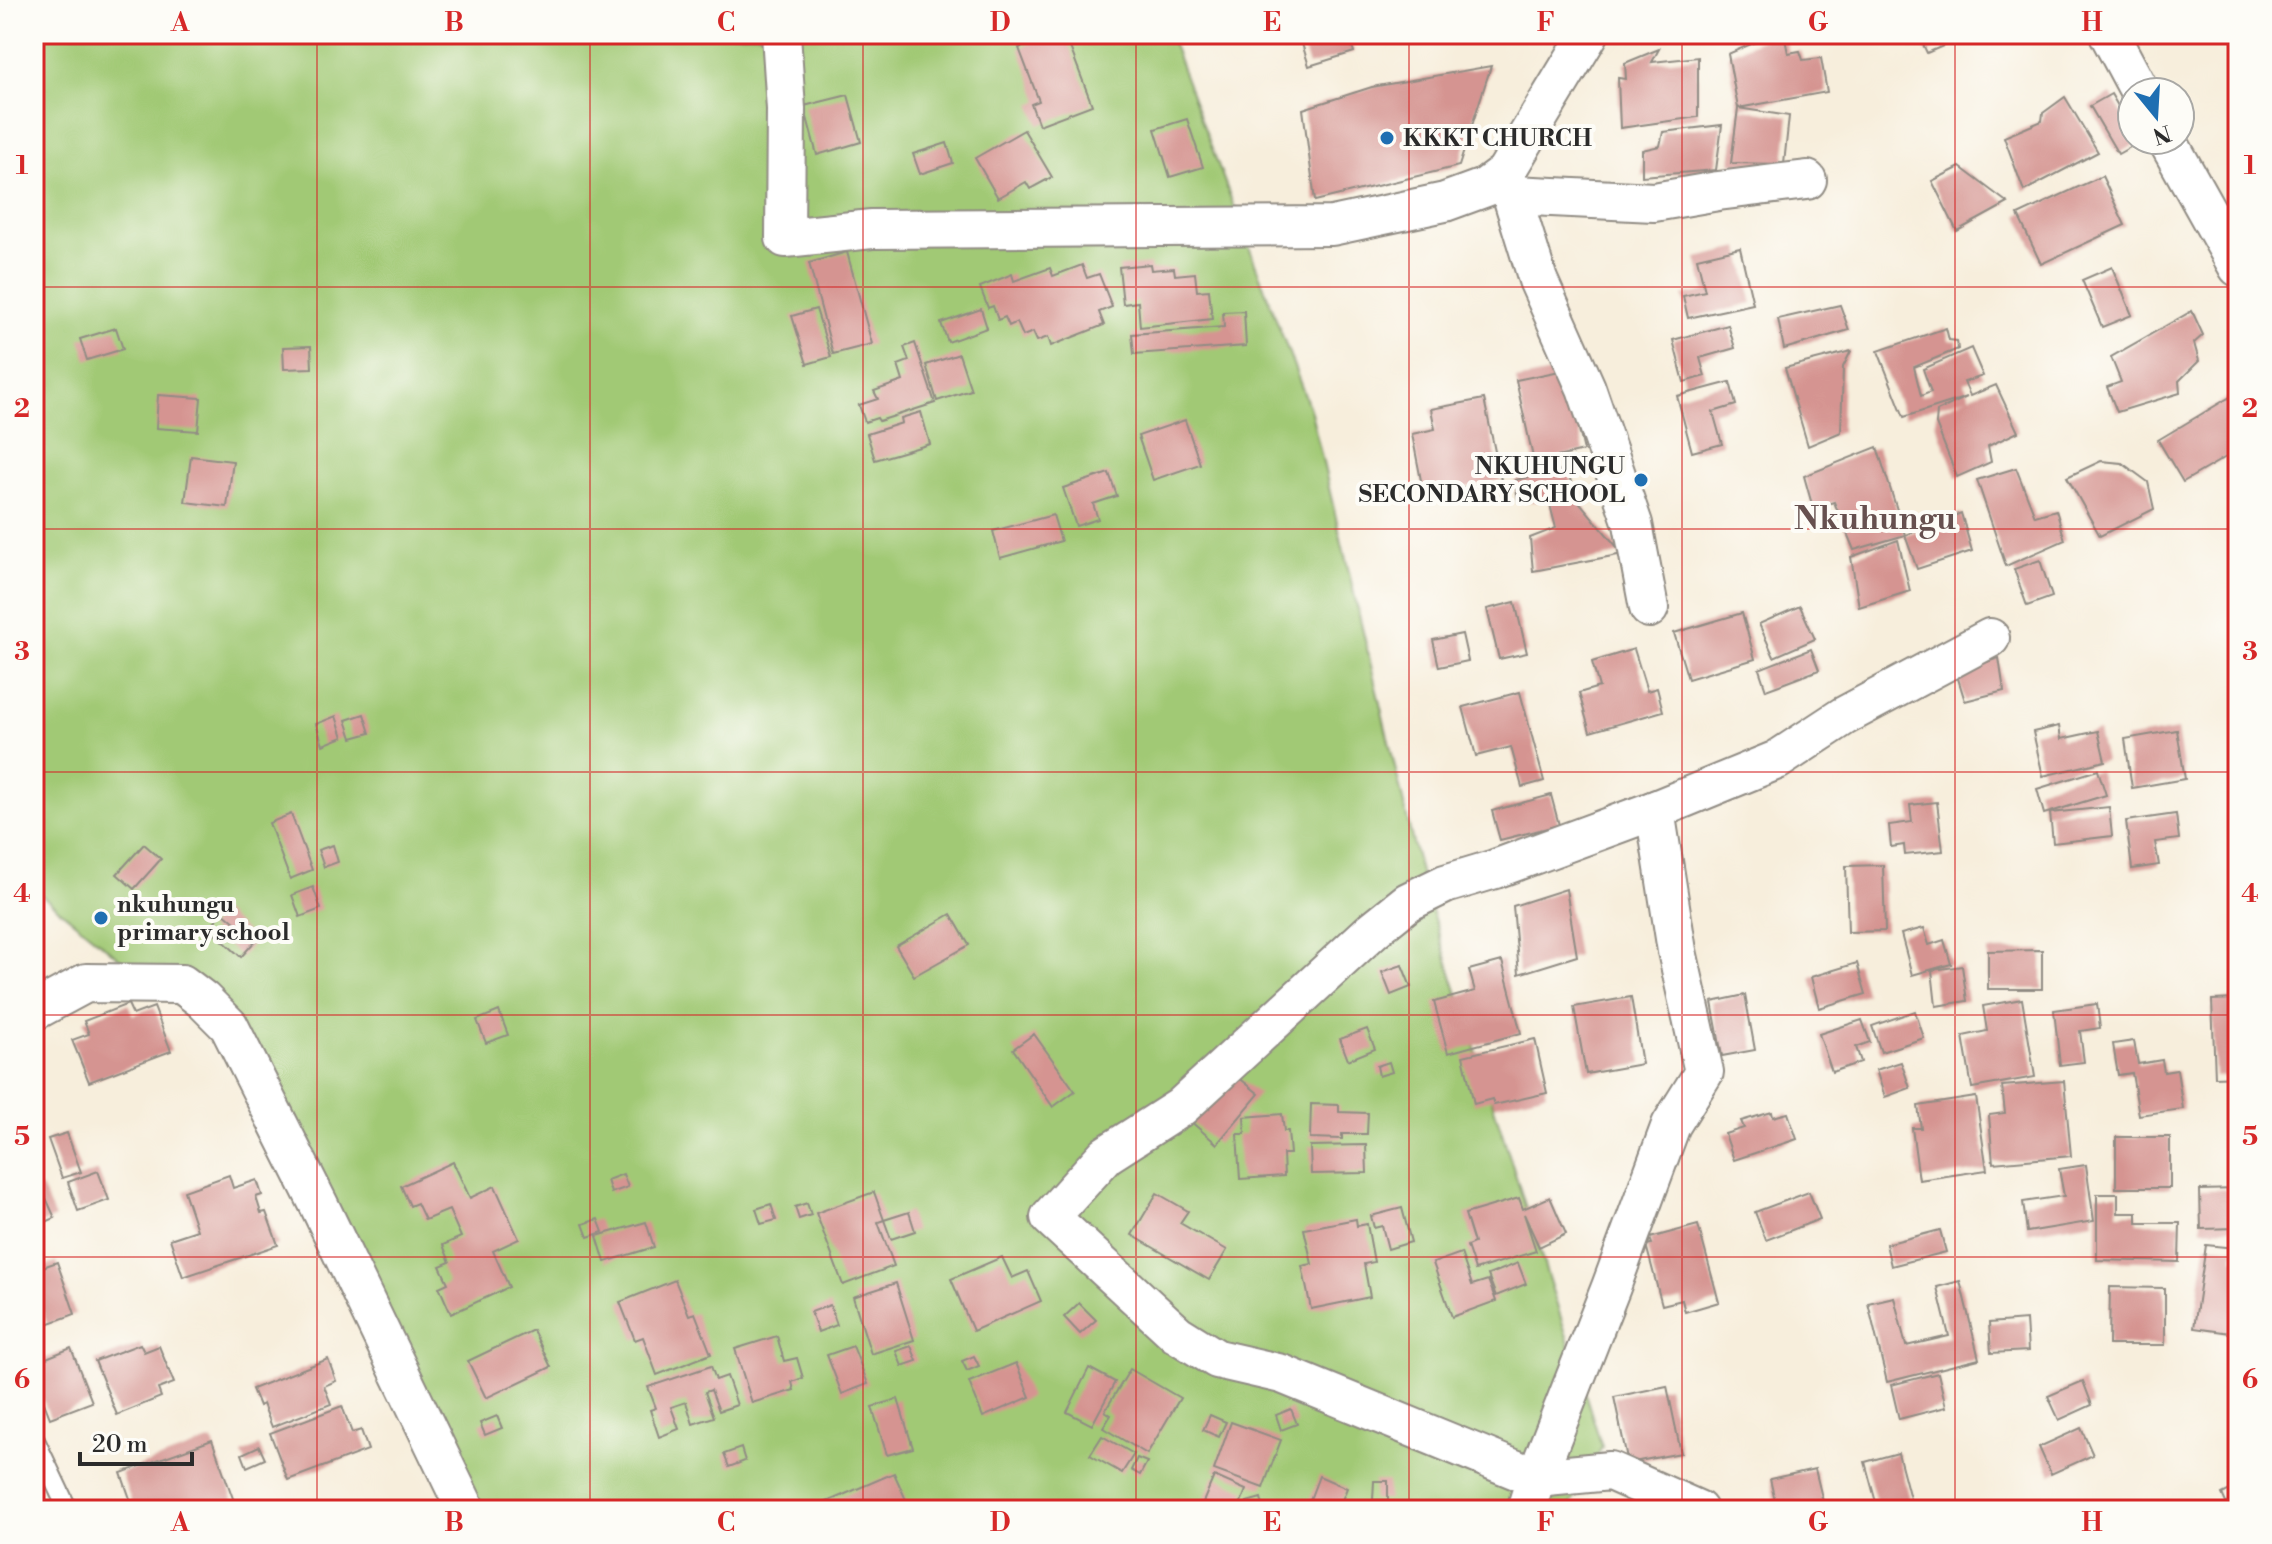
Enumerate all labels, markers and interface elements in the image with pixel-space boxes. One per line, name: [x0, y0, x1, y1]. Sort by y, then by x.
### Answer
text: A: [170, 7, 190, 39]
text: B: [444, 7, 464, 39]
text: C: [717, 7, 735, 39]
text: D: [990, 7, 1010, 39]
text: E: [1263, 7, 1281, 39]
text: F: [1537, 7, 1555, 39]
text: G: [1808, 7, 1829, 39]
text: H: [2081, 7, 2103, 39]
north arrow: [2116, 76, 2196, 156]
text: N: [2149, 118, 2174, 149]
place label: KKKT CHURCH: [1403, 124, 1592, 154]
marker: KKKT CHURCH: [1378, 129, 1396, 147]
text: 1: [16, 150, 29, 182]
text: 1: [2244, 150, 2257, 182]
text: 2: [14, 393, 30, 425]
text: 2: [2242, 393, 2258, 425]
place label: NKUHUNGU SECONDARY SCHOOL: [1359, 452, 1625, 510]
marker: NKUHUNGU SECONDARY SCHOOL: [1632, 471, 1650, 489]
district label: Nkuhungu: [1794, 499, 1956, 539]
text: 3: [14, 636, 30, 668]
text: 3: [2242, 636, 2258, 668]
text: 4: [13, 878, 31, 910]
text: 4: [2241, 878, 2259, 910]
place label: nkuhungu primary school: [117, 890, 290, 948]
marker: nkuhungu primary school: [92, 909, 110, 927]
text: 5: [14, 1121, 30, 1153]
text: 5: [2242, 1121, 2258, 1153]
text: 6: [14, 1364, 30, 1396]
text: 6: [2242, 1364, 2258, 1396]
scale bar: [80, 1416, 192, 1466]
text: 20 m: [92, 1430, 148, 1460]
text: A: [170, 1507, 190, 1539]
text: B: [444, 1507, 464, 1539]
text: C: [717, 1507, 735, 1539]
text: D: [990, 1507, 1010, 1539]
text: E: [1263, 1507, 1281, 1539]
text: F: [1537, 1507, 1555, 1539]
text: G: [1808, 1507, 1829, 1539]
text: H: [2081, 1507, 2103, 1539]

